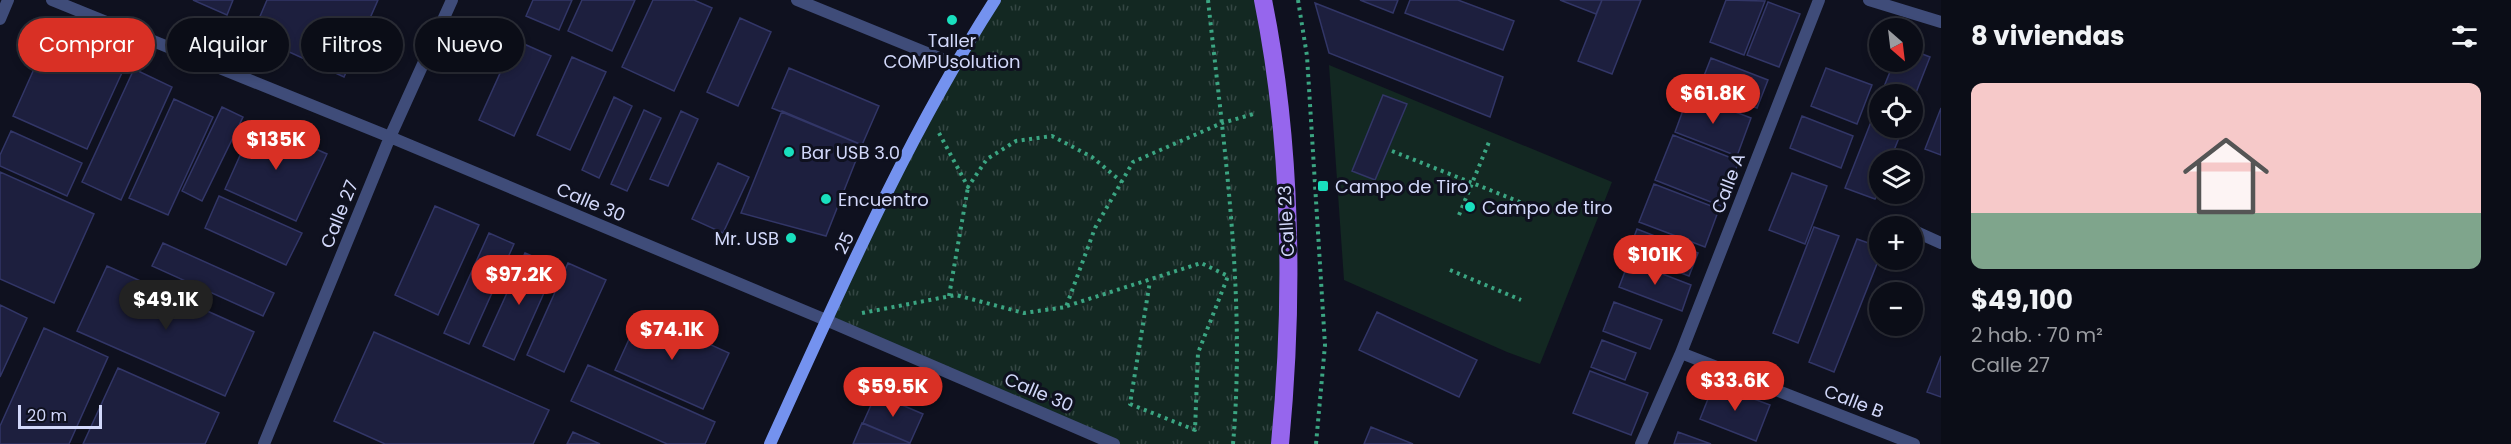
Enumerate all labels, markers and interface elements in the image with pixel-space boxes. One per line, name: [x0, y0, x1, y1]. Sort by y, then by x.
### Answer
marker: Taller COMPUsolution: [945, 13, 959, 27]
chip: Comprar: [18, 18, 155, 72]
chip: Alquilar: [167, 18, 289, 72]
chip: Filtros: [301, 18, 403, 72]
chip: Nuevo: [415, 18, 524, 72]
north arrow: [1869, 18, 1923, 72]
map controls: [1869, 18, 1923, 336]
text: 8 viviendas: [1971, 18, 2125, 54]
icon: filters: [2448, 20, 2481, 53]
place label: Taller COMPUsolution: [884, 28, 1021, 74]
pin: $61.8K: [1664, 74, 1762, 125]
text: $61.8K: [1680, 79, 1746, 107]
button: locate: [1869, 84, 1923, 138]
pin: $135K: [234, 120, 318, 171]
icon: home: [2172, 122, 2280, 230]
text: $135K: [246, 125, 306, 153]
place label: Bar USB 3.0: [801, 140, 900, 165]
marker: Bar USB 3.0: [782, 145, 796, 159]
street label: Calle A: [1705, 149, 1751, 217]
button: layers: [1869, 150, 1923, 204]
place label: Campo de Tiro: [1335, 174, 1469, 199]
street label: Calle 27: [314, 176, 364, 252]
street label: Calle 30: [553, 176, 629, 228]
marker: Campo de Tiro: [1316, 179, 1330, 193]
street label: Calle 23: [1272, 184, 1300, 258]
place label: Encuentro: [838, 187, 929, 212]
marker: Encuentro: [819, 192, 833, 206]
place label: Campo de tiro: [1482, 195, 1612, 220]
marker: Campo de tiro: [1463, 200, 1477, 214]
button: +: [1869, 216, 1923, 270]
place label: Mr. USB: [714, 226, 779, 251]
street label: 25: [828, 228, 860, 258]
marker: Mr. USB: [784, 231, 798, 245]
pin: $101K: [1613, 235, 1697, 286]
text: $101K: [1627, 240, 1683, 268]
pin: $97.2K: [470, 255, 568, 306]
text: $97.2K: [485, 260, 553, 288]
pin: $49.1K: [117, 280, 215, 331]
button: −: [1869, 282, 1923, 336]
text: $49,100: [1971, 282, 2073, 318]
text: $49.1K: [133, 285, 199, 313]
pin: $74.1K: [623, 310, 721, 361]
text: $74.1K: [640, 315, 704, 343]
text: 2 hab. · 70 m²: [1971, 321, 2103, 349]
text: Calle 27: [1971, 351, 2050, 379]
pin: $33.6K: [1686, 361, 1784, 412]
street label: Calle 30: [1001, 366, 1077, 418]
text: $33.6K: [1700, 366, 1770, 394]
pin: $59.5K: [844, 367, 942, 418]
text: $59.5K: [857, 372, 929, 400]
street label: Calle B: [1821, 378, 1887, 424]
scale bar: [18, 402, 102, 430]
text: 20 m: [27, 404, 67, 427]

